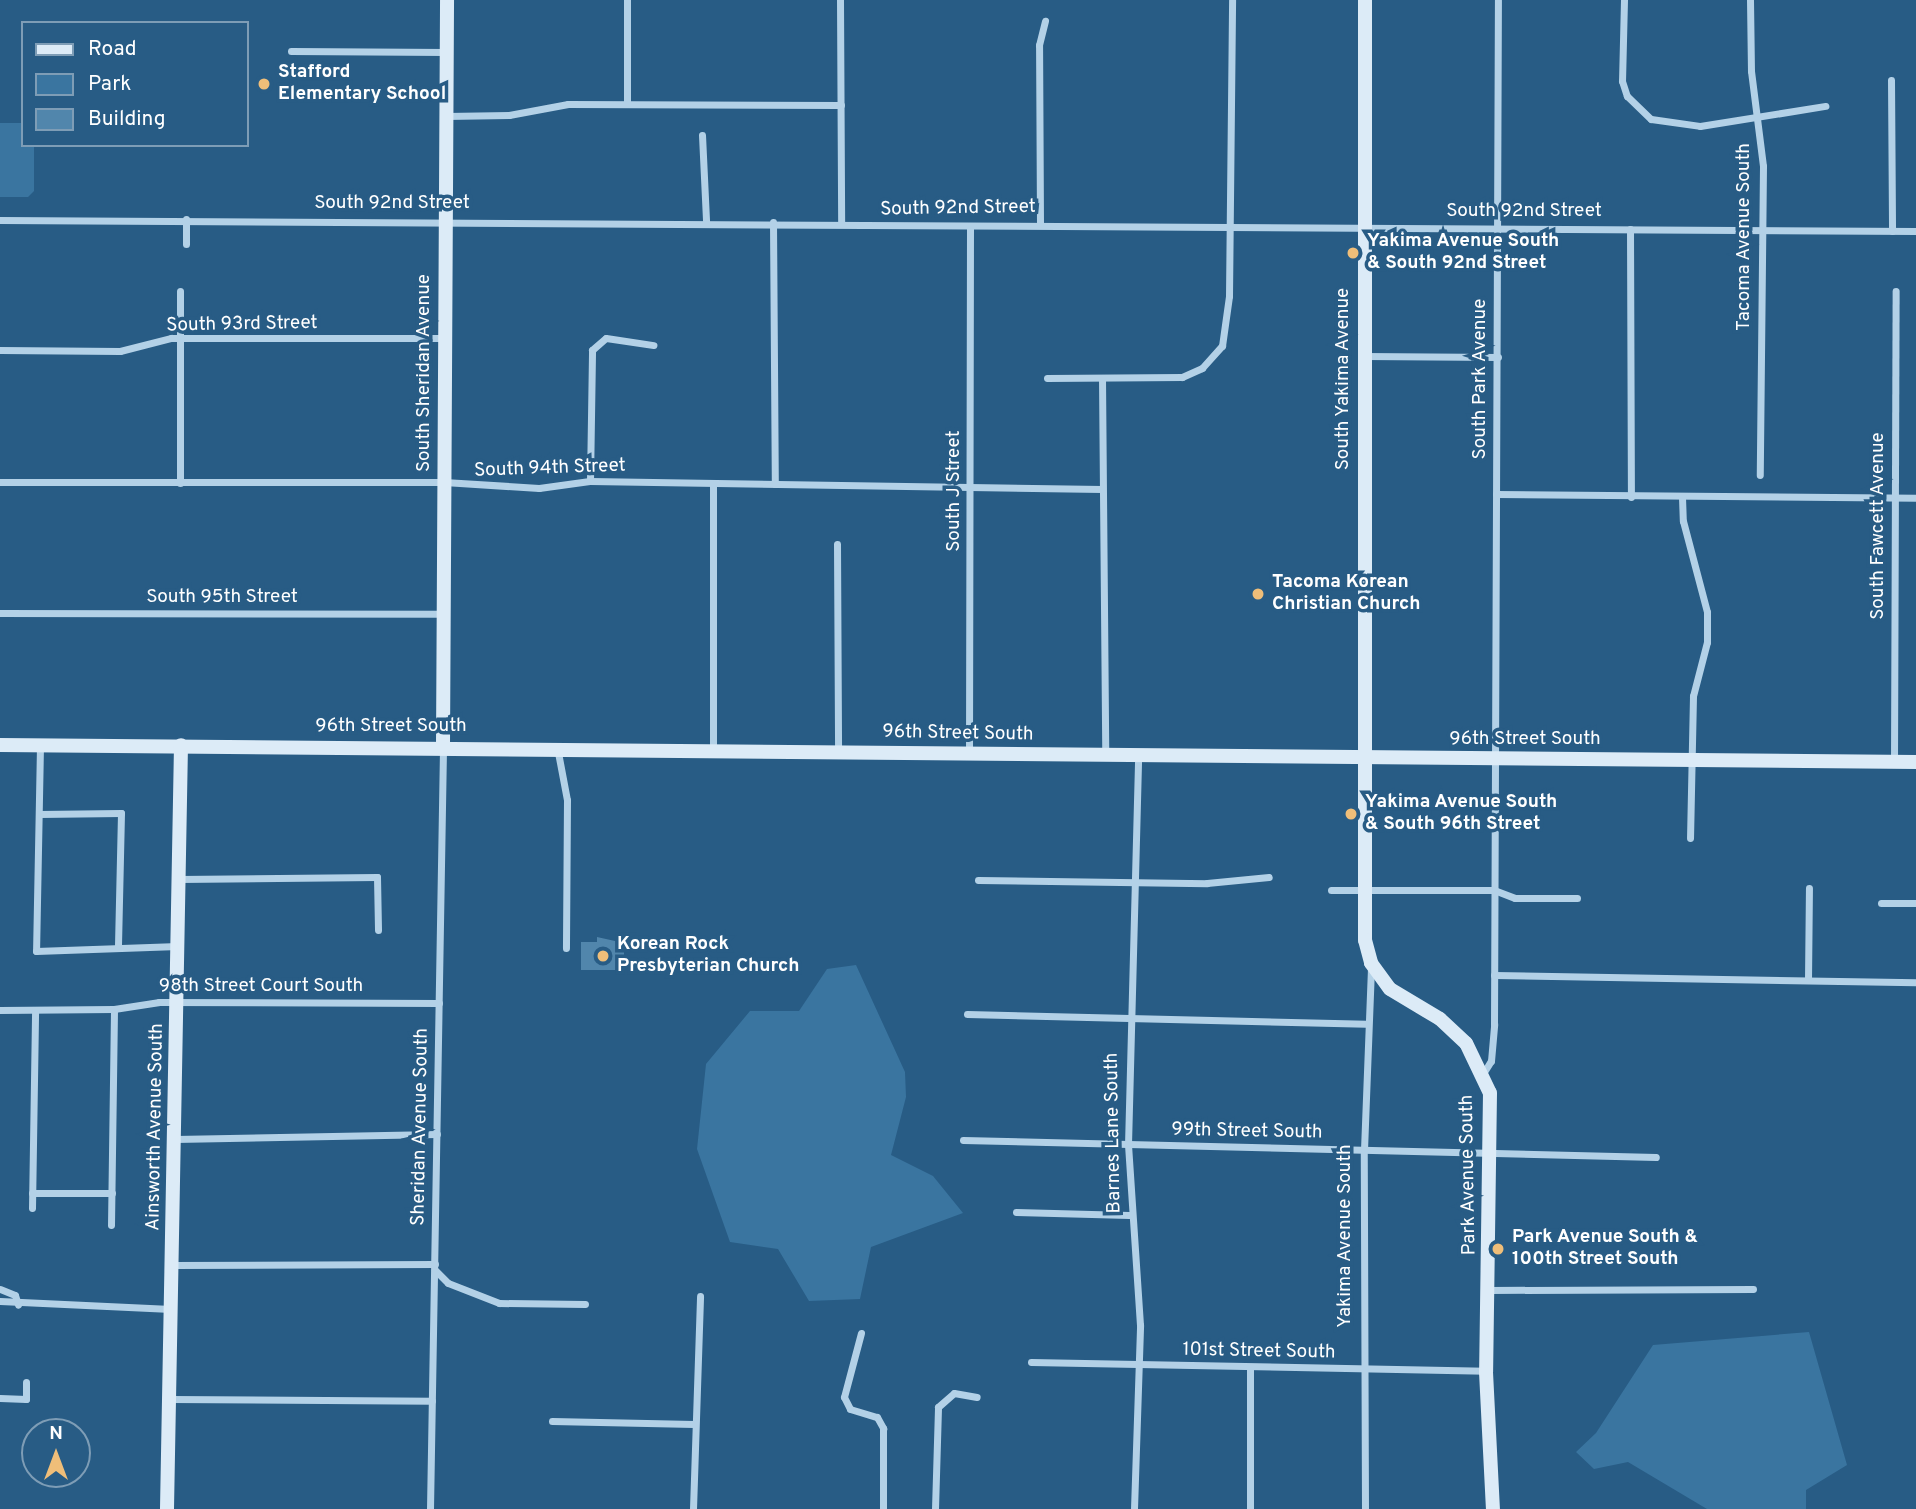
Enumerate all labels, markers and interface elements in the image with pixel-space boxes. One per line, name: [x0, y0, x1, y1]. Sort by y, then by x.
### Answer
legend: [21, 21, 248, 147]
text: Road: [88, 36, 137, 63]
place label: Stafford Elementary School: [278, 62, 446, 106]
text: Park: [88, 71, 131, 98]
marker: Stafford Elementary School: [256, 76, 272, 92]
text: Building: [88, 106, 166, 133]
street label: Tacoma Avenue South: [1734, 143, 1756, 331]
street label: South 92nd Street: [314, 193, 470, 215]
street label: South 92nd Street: [880, 196, 1036, 222]
street label: South 92nd Street: [1446, 201, 1602, 223]
place label: Yakima Avenue South & South 92nd Street: [1367, 231, 1560, 275]
marker: Yakima Avenue South & South 92nd Street: [1345, 245, 1361, 261]
street label: South Sheridan Avenue: [414, 274, 436, 472]
street label: South Yakima Avenue: [1333, 287, 1355, 471]
street label: South Park Avenue: [1470, 298, 1492, 460]
street label: South 93rd Street: [166, 312, 318, 338]
street label: South J Street: [944, 430, 966, 552]
street label: South Fawcett Avenue: [1868, 432, 1890, 620]
street label: South 94th Street: [474, 455, 626, 483]
place label: Tacoma Korean Christian Church: [1272, 572, 1421, 616]
marker: Tacoma Korean Christian Church: [1250, 586, 1266, 602]
street label: South 95th Street: [146, 587, 298, 609]
street label: 96th Street South: [315, 716, 467, 738]
street label: 96th Street South: [882, 721, 1034, 747]
street label: 96th Street South: [1449, 729, 1601, 751]
place label: Yakima Avenue South & South 96th Street: [1365, 792, 1558, 836]
marker: Yakima Avenue South & South 96th Street: [1343, 806, 1359, 822]
place label: Korean Rock Presbyterian Church: [617, 934, 800, 978]
marker: Korean Rock Presbyterian Church: [595, 948, 611, 964]
street label: 98th Street Court South: [159, 976, 363, 998]
street label: Ainsworth Avenue South: [143, 1023, 169, 1231]
street label: Sheridan Avenue South: [408, 1027, 434, 1227]
street label: Barnes Lane South: [1101, 1052, 1127, 1214]
street label: Park Avenue South: [1456, 1094, 1482, 1256]
street label: 99th Street South: [1171, 1119, 1323, 1145]
street label: Yakima Avenue South: [1335, 1144, 1357, 1328]
place label: Park Avenue South & 100th Street South: [1512, 1227, 1699, 1271]
marker: Park Avenue South & 100th Street South: [1490, 1241, 1506, 1257]
street label: 101st Street South: [1182, 1339, 1336, 1365]
north arrow: [21, 1418, 91, 1488]
text: N: [49, 1422, 63, 1446]

